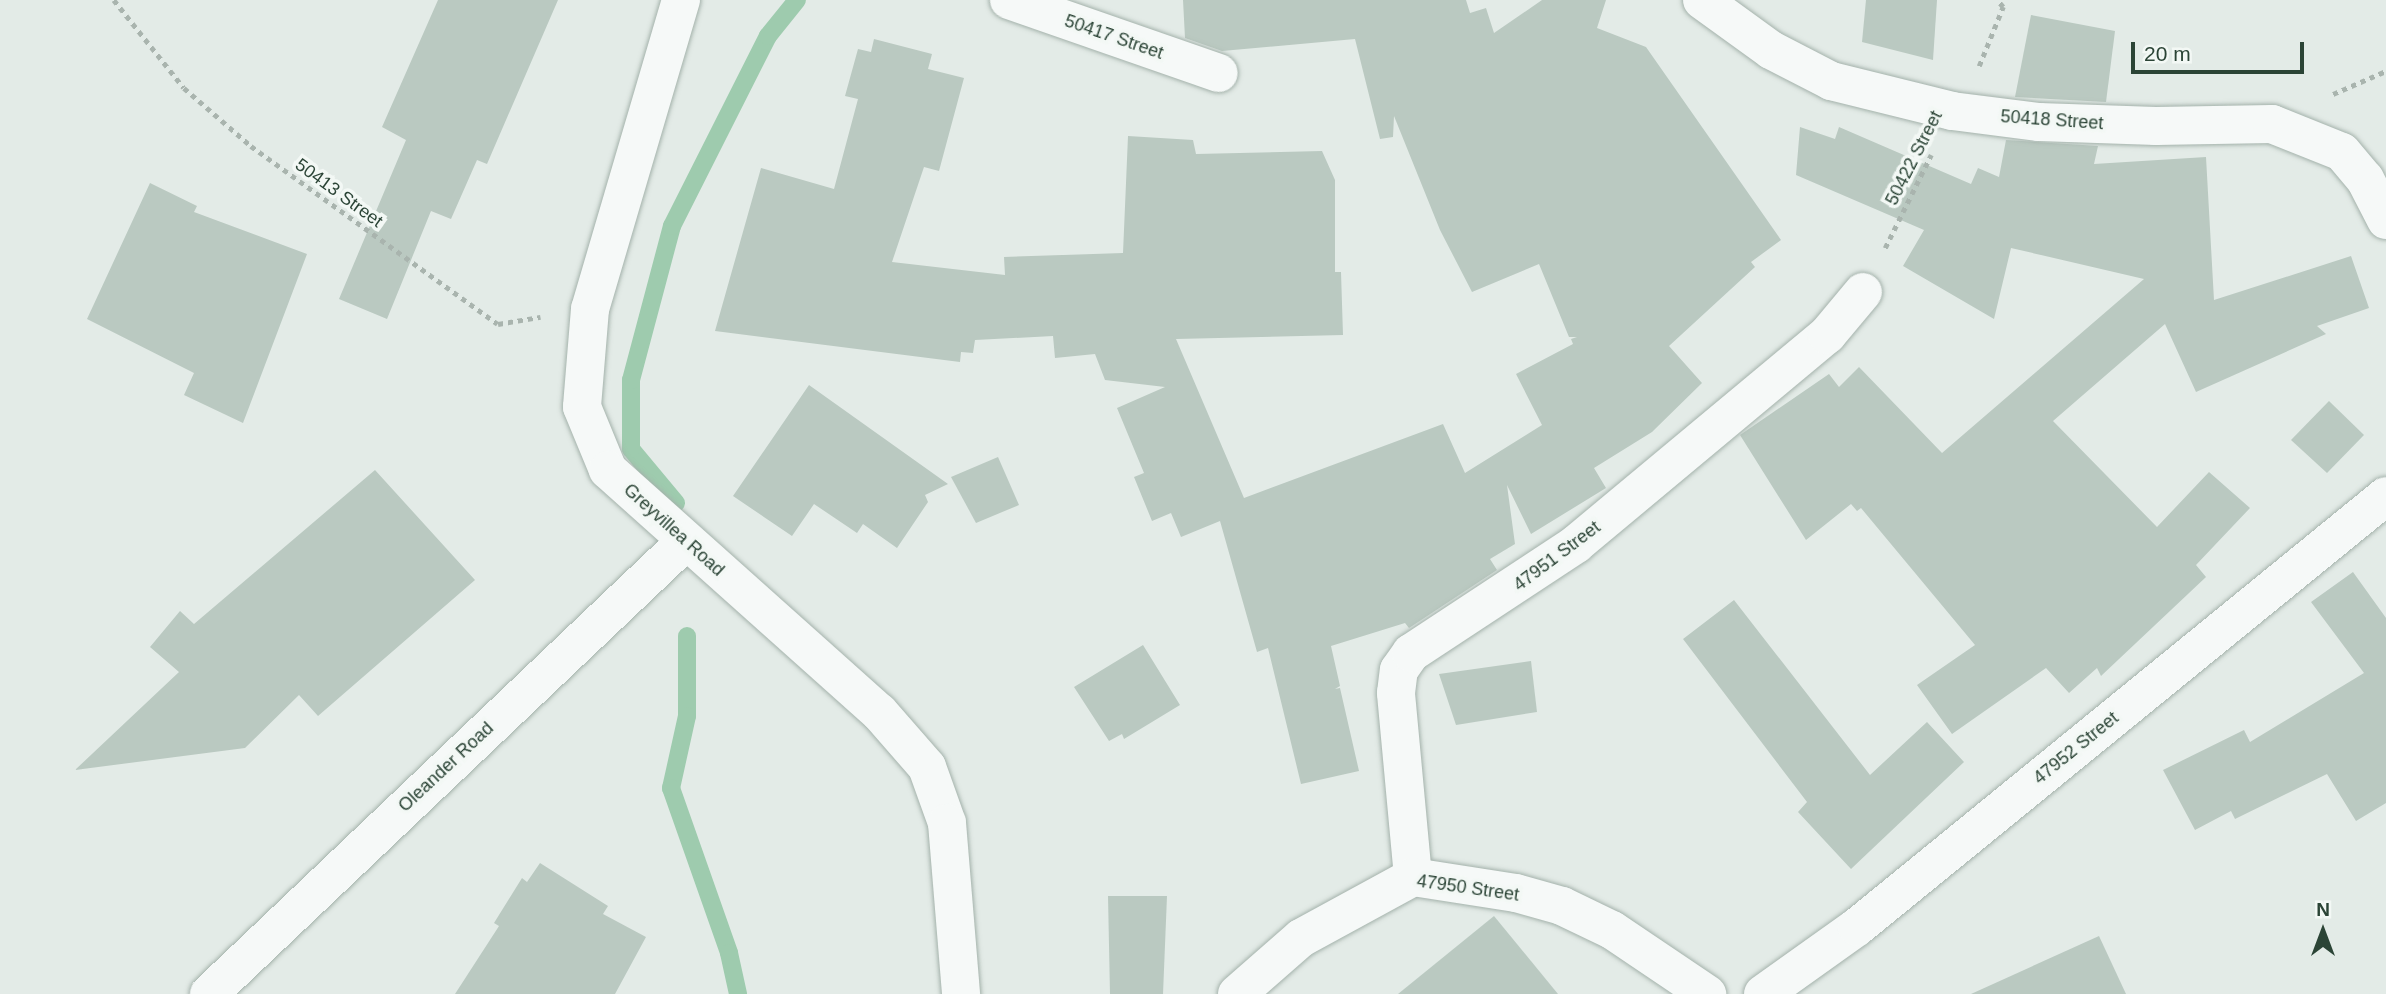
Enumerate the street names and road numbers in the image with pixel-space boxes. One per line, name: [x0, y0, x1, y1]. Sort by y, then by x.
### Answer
street label: 50417 Street: [1062, 10, 1166, 64]
street label: 50418 Street: [2000, 106, 2104, 134]
street label: 50422 Street: [1881, 107, 1947, 209]
street label: 50413 Street: [291, 154, 387, 232]
street label: Greyvillea Road: [619, 479, 729, 581]
street label: 47951 Street: [1509, 516, 1605, 596]
street label: 47952 Street: [2029, 707, 2123, 789]
street label: Oleander Road: [394, 717, 498, 817]
street label: 47950 Street: [1415, 870, 1521, 906]

